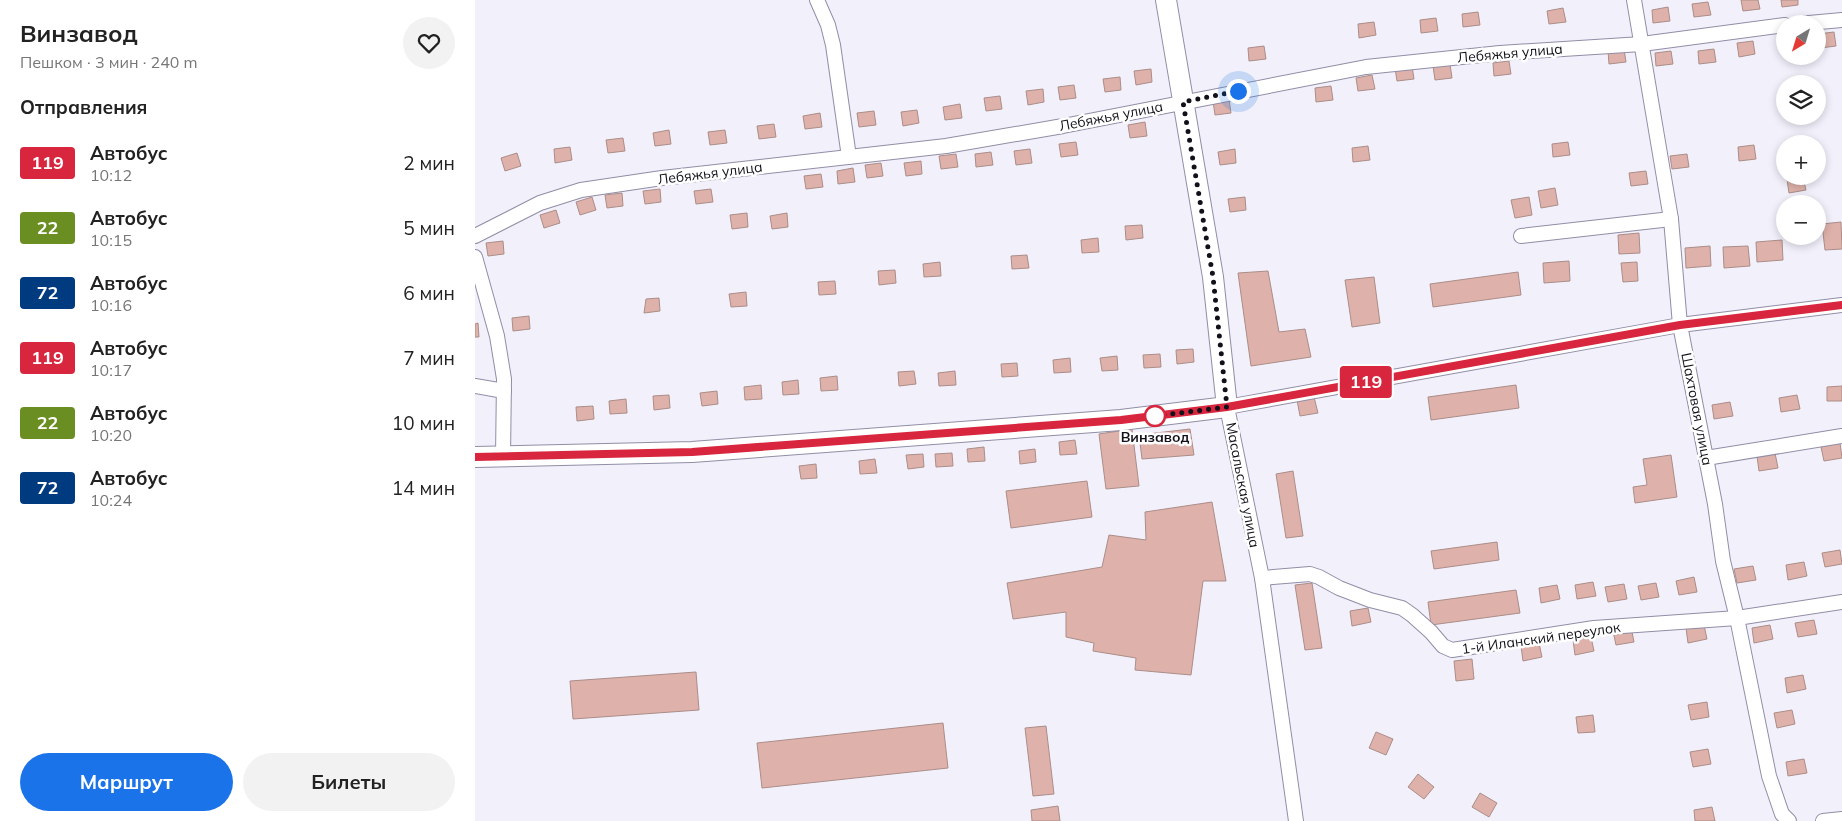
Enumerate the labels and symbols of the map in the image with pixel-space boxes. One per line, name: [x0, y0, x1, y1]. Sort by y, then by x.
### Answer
north arrow: [1776, 15, 1826, 65]
street label: Лебяжья улица: [1457, 39, 1563, 67]
your location: [1226, 79, 1251, 104]
street label: Лебяжья улица: [1057, 97, 1165, 135]
street label: Лебяжья улица: [657, 158, 763, 188]
street label: Шахтовая улица: [1677, 351, 1717, 467]
line badge: 119: [1337, 366, 1395, 398]
marker: Винзавод: [1144, 405, 1166, 427]
street label: Масальская улица: [1222, 421, 1264, 549]
place label: Винзавод: [1121, 428, 1189, 446]
street label: 1-й Иланский переулок: [1460, 618, 1622, 658]

